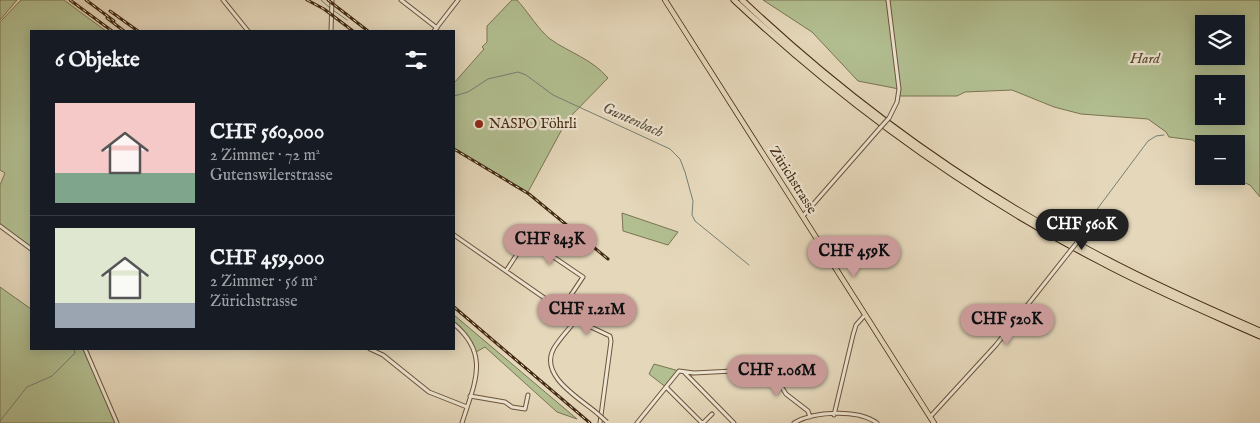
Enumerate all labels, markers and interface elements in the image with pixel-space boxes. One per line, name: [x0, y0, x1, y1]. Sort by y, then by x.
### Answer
map controls: [1195, 15, 1245, 185]
button: layers: [1195, 15, 1245, 65]
icon: filters: [402, 46, 430, 74]
text: 6 Objekte: [55, 47, 140, 74]
park label: Hard: [1129, 50, 1161, 68]
button: +: [1195, 75, 1245, 125]
water label: Guntenbach: [600, 98, 667, 142]
place label: NASPO Föhrli: [489, 115, 577, 133]
marker: NASPO Föhrli: [473, 118, 485, 130]
text: CHF 560,000: [210, 119, 324, 146]
icon: home: [95, 123, 155, 183]
button: −: [1195, 135, 1245, 185]
street label: Zürichstrasse: [765, 143, 821, 218]
text: 2 Zimmer · 72 m²: [210, 146, 320, 166]
text: Gutenswilerstrasse: [210, 166, 333, 186]
pin: CHF 560K: [1030, 208, 1134, 251]
text: CHF 560K: [1047, 215, 1117, 235]
pin: CHF 843K: [498, 224, 602, 266]
text: CHF 843K: [515, 230, 585, 250]
pin: CHF 459K: [802, 236, 906, 278]
text: CHF 459K: [819, 242, 889, 262]
text: CHF 459,000: [210, 245, 325, 272]
icon: home: [95, 248, 155, 308]
text: 2 Zimmer · 56 m²: [210, 272, 318, 292]
text: Zürichstrasse: [210, 292, 298, 312]
pin: CHF 1.21M: [530, 294, 644, 336]
text: CHF 1.21M: [549, 300, 625, 320]
pin: CHF 520K: [955, 304, 1059, 346]
text: CHF 520K: [971, 310, 1043, 330]
pin: CHF 1.06M: [720, 354, 834, 397]
text: CHF 1.06M: [738, 361, 816, 381]

